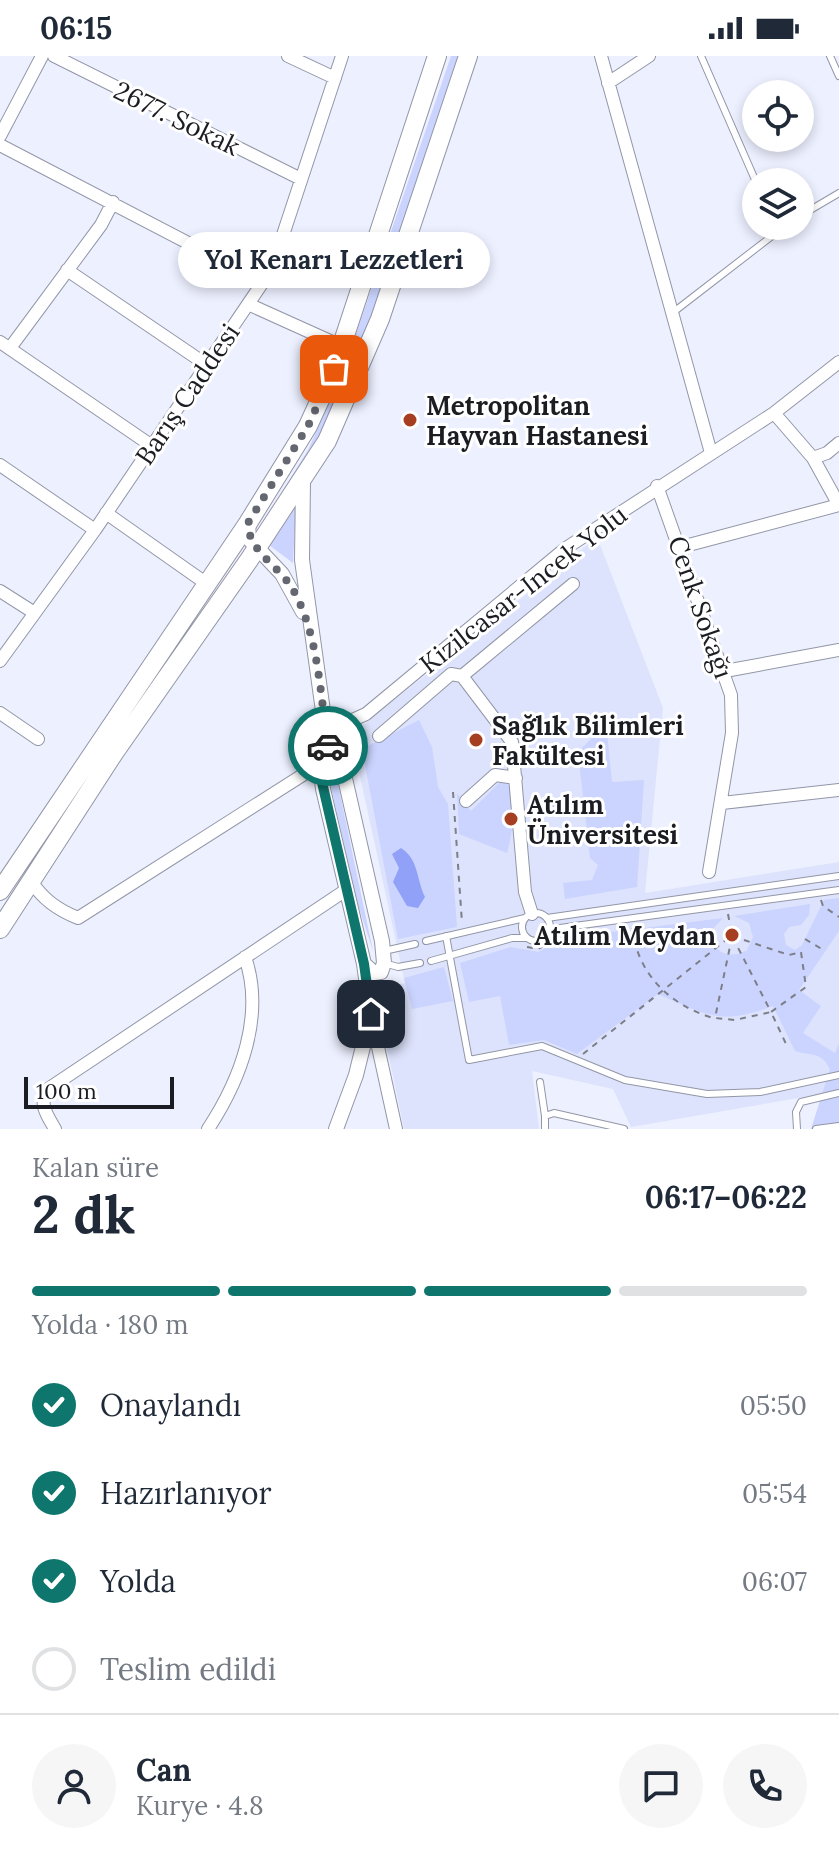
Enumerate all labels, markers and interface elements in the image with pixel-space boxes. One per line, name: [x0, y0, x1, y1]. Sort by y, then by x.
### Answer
text: 06:15: [40, 9, 112, 47]
street label: 2677. Sokak: [109, 73, 245, 163]
map controls: [742, 80, 814, 240]
button: locate: [742, 80, 814, 152]
button: layers: [742, 168, 814, 240]
callout: Yol Kenarı Lezzetleri: [178, 233, 490, 289]
text: Yol Kenarı Lezzetleri: [205, 243, 463, 276]
street label: Barış Caddesi: [128, 317, 246, 471]
pin: [300, 335, 368, 403]
icon: bag: [312, 347, 356, 391]
place label: Metropolitan Hayvan Hastanesi: [426, 389, 648, 452]
marker: Metropolitan Hayvan Hastanesi: [401, 411, 419, 429]
street label: Kizilcasar-Incek Yolu: [413, 498, 633, 680]
street label: Cenk Sokağı: [661, 531, 741, 683]
courier: [288, 706, 368, 786]
place label: Sağlık Bilimleri Fakültesi: [492, 709, 684, 772]
icon: car: [306, 724, 350, 768]
marker: Sağlık Bilimleri Fakültesi: [467, 731, 485, 749]
place label: Atılım Üniversitesi: [527, 788, 678, 851]
marker: Atılım Üniversitesi: [502, 810, 520, 828]
place label: Atılım Meydan: [534, 919, 716, 952]
marker: Atılım Meydan: [723, 926, 741, 944]
pin: [337, 980, 405, 1048]
icon: home: [349, 992, 393, 1036]
scale bar: [24, 1073, 174, 1109]
text: 100 m: [36, 1077, 97, 1105]
text: Kalan süre: [32, 1151, 159, 1184]
text: 06:17–06:22: [645, 1178, 807, 1216]
text: 2 dk: [32, 1181, 135, 1247]
text: Yolda · 180 m: [32, 1308, 188, 1341]
icon: check: [32, 1383, 76, 1427]
text: Onaylandı: [100, 1386, 241, 1424]
text: 05:50: [740, 1389, 807, 1422]
icon: check: [32, 1471, 76, 1515]
text: Hazırlanıyor: [100, 1474, 271, 1512]
text: 05:54: [742, 1477, 807, 1510]
icon: check: [32, 1559, 76, 1603]
text: Yolda: [100, 1562, 176, 1600]
text: 06:07: [742, 1565, 807, 1598]
text: Teslim edildi: [100, 1650, 276, 1688]
button: person: [32, 1744, 116, 1828]
button: chat: [619, 1744, 703, 1828]
button: phone: [723, 1744, 807, 1828]
text: Can: [136, 1751, 192, 1789]
text: Kurye · 4.8: [136, 1789, 264, 1822]

